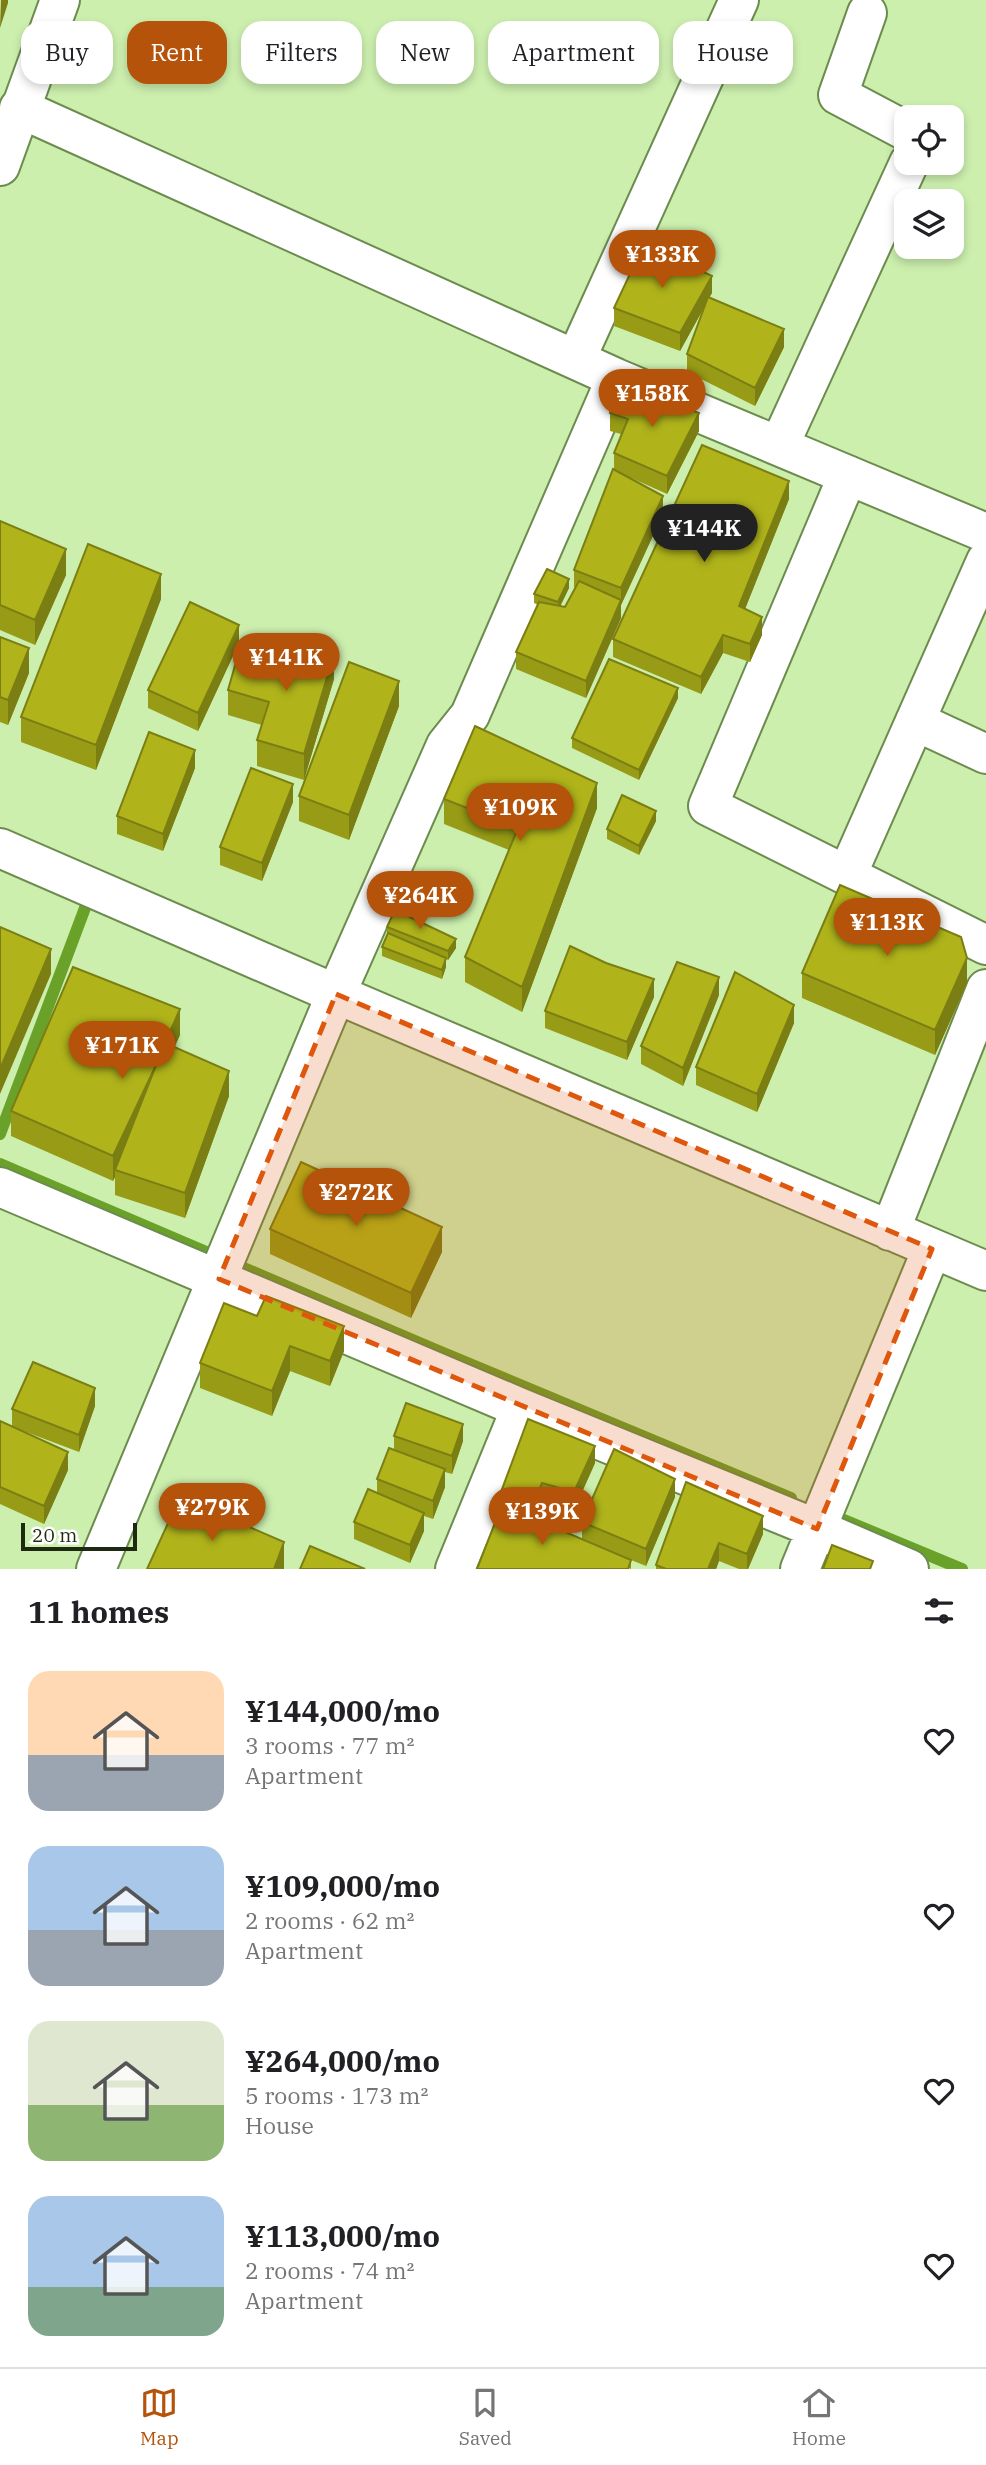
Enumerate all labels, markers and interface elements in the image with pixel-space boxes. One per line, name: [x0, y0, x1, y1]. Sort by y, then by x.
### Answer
chip: Buy: [21, 21, 113, 84]
chip: Rent: [127, 21, 227, 84]
chip: Filters: [241, 21, 362, 84]
chip: New: [376, 21, 474, 84]
chip: Apartment: [488, 21, 659, 84]
chip: House: [673, 21, 793, 84]
map controls: [894, 105, 964, 259]
button: locate: [894, 105, 964, 175]
button: layers: [894, 189, 964, 259]
pin: ¥133K: [613, 230, 711, 290]
text: ¥133K: [625, 238, 699, 268]
pin: ¥158K: [603, 370, 701, 429]
text: ¥158K: [615, 377, 689, 407]
pin: ¥144K: [655, 504, 753, 564]
text: ¥144K: [667, 512, 741, 542]
pin: ¥141K: [237, 634, 335, 693]
text: ¥141K: [249, 641, 323, 671]
pin: ¥109K: [471, 784, 569, 843]
text: ¥109K: [483, 791, 557, 821]
pin: ¥264K: [371, 872, 469, 931]
text: ¥264K: [383, 879, 457, 909]
pin: ¥113K: [838, 898, 936, 958]
text: ¥113K: [850, 906, 924, 936]
pin: ¥171K: [73, 1021, 171, 1081]
text: ¥171K: [85, 1029, 159, 1059]
pin: ¥272K: [307, 1168, 405, 1228]
text: ¥272K: [319, 1176, 393, 1206]
pin: ¥279K: [163, 1484, 261, 1543]
pin: ¥139K: [493, 1488, 591, 1547]
text: ¥279K: [175, 1491, 249, 1521]
text: ¥139K: [505, 1495, 579, 1525]
scale bar: [21, 1520, 136, 1552]
text: 20 m: [32, 1523, 77, 1547]
text: 11 homes: [28, 1592, 169, 1631]
icon: filters: [920, 1592, 958, 1630]
text: ¥144,000/mo: [245, 1691, 440, 1730]
icon: home: [84, 1699, 168, 1783]
icon: heart: [920, 1722, 958, 1760]
text: 3 rooms · 77 m²: [245, 1730, 415, 1760]
text: Apartment: [245, 1760, 363, 1790]
text: ¥109,000/mo: [245, 1866, 440, 1905]
icon: home: [84, 1874, 168, 1958]
icon: heart: [920, 1897, 958, 1935]
text: 2 rooms · 62 m²: [245, 1905, 415, 1935]
text: Apartment: [245, 1935, 363, 1965]
text: ¥264,000/mo: [245, 2041, 440, 2080]
icon: home: [84, 2049, 168, 2133]
icon: heart: [920, 2072, 958, 2110]
text: 5 rooms · 173 m²: [245, 2080, 428, 2110]
text: House: [245, 2110, 314, 2140]
text: ¥113,000/mo: [245, 2216, 440, 2255]
icon: home: [84, 2224, 168, 2308]
icon: heart: [920, 2247, 958, 2285]
text: 2 rooms · 74 m²: [245, 2255, 415, 2285]
text: Apartment: [245, 2285, 363, 2315]
tab: Map: [140, 2384, 179, 2450]
tab: Saved: [459, 2384, 512, 2450]
tab: Home: [792, 2384, 846, 2450]

